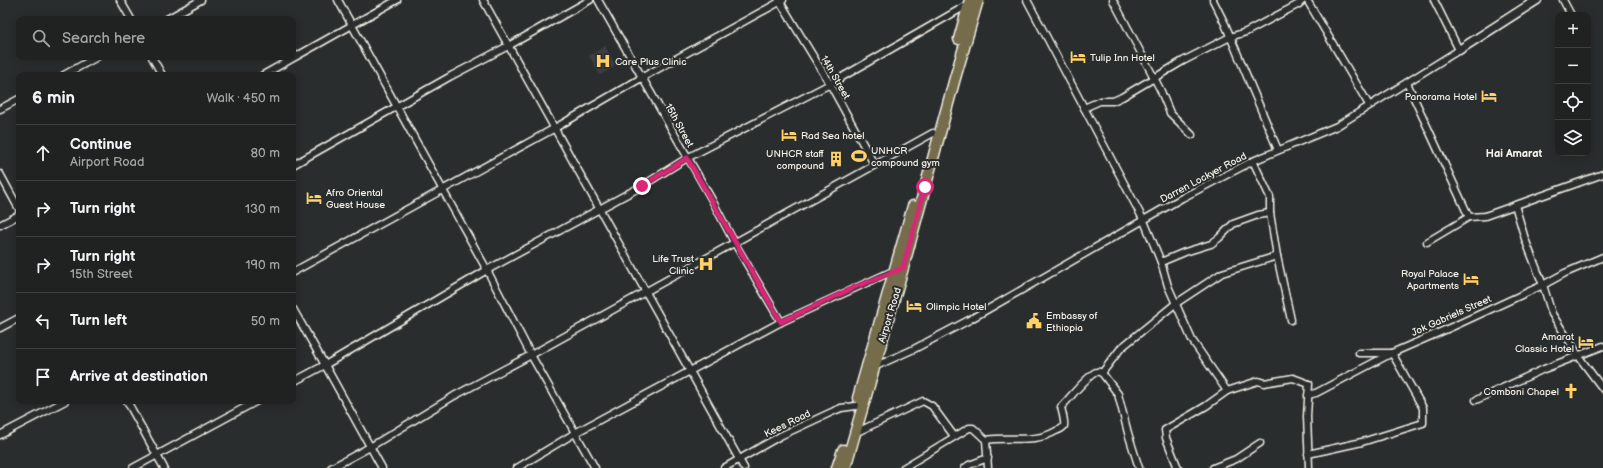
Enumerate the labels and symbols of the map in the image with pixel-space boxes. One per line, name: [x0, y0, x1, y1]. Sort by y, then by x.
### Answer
hotel icon: Tulip Inn Hotel: [1069, 48, 1087, 66]
hospital icon: Care Plus Clinic: [594, 52, 612, 70]
place label: Tulip Inn Hotel: [1090, 52, 1155, 64]
street label: 14th Street: [818, 53, 852, 102]
place label: Care Plus Clinic: [615, 56, 687, 68]
hotel icon: Panorama Hotel: [1480, 87, 1498, 105]
place label: Panorama Hotel: [1405, 91, 1477, 103]
street label: 15th Street: [662, 102, 696, 149]
hotel icon: Rad Sea hotel: [780, 126, 798, 144]
place label: Rad Sea hotel: [801, 130, 864, 142]
place label: UNHCR compound gym: [871, 145, 940, 169]
sports icon: UNHCR compound gym: [850, 147, 868, 165]
district label: Hai Amarat: [1486, 147, 1543, 160]
place label: UNHCR staff compound: [766, 148, 825, 172]
building icon: UNHCR staff compound: [827, 150, 845, 168]
street label: Darren Lockyer Road: [1158, 150, 1249, 206]
route end: [633, 177, 651, 195]
route start: [916, 178, 934, 196]
place label: Afro Oriental Guest House: [326, 187, 385, 211]
hotel icon: Afro Oriental Guest House: [305, 189, 323, 207]
place label: Life Trust Clinic: [652, 253, 694, 277]
hospital icon: Life Trust Clinic: [697, 255, 715, 273]
place label: Royal Palace Apartments: [1401, 268, 1459, 292]
hotel icon: Royal Palace Apartments: [1462, 270, 1480, 288]
street label: Airport Road: [876, 286, 904, 344]
street label: Jok Gabriels Street: [1410, 293, 1493, 339]
hotel icon: Olimpic Hotel: [905, 297, 923, 315]
place label: Olimpic Hotel: [926, 301, 986, 313]
place label: Embassy of Ethiopia: [1046, 310, 1098, 334]
public building icon: Embassy of Ethiopia: [1025, 312, 1043, 330]
place label: Amarat Classic Hotel: [1515, 331, 1574, 355]
hotel icon: Amarat Classic Hotel: [1577, 333, 1595, 351]
church icon: Comboni Chapel: [1562, 382, 1580, 400]
place label: Comboni Chapel: [1484, 386, 1559, 398]
street label: Kees Road: [762, 407, 813, 440]

